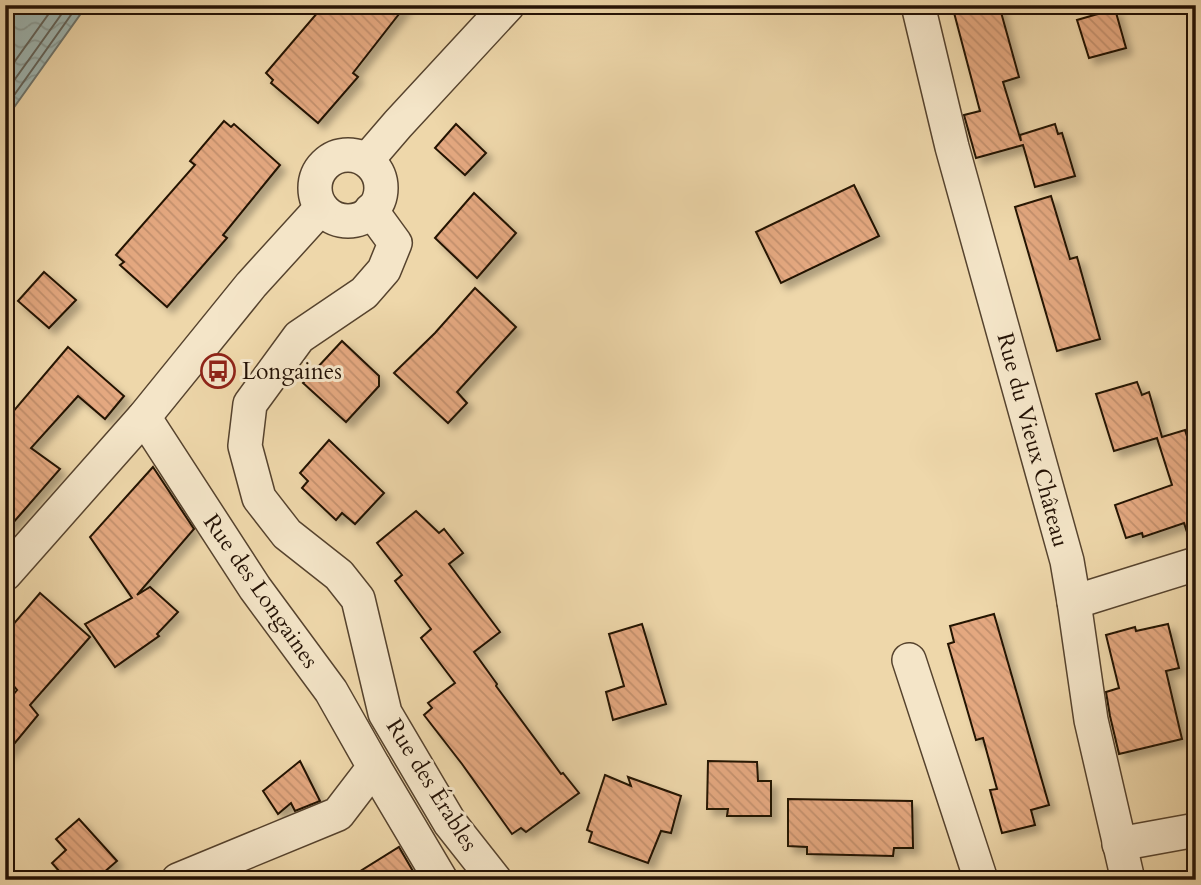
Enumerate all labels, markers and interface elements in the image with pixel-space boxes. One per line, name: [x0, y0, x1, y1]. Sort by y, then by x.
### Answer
street label: Rue du Vieux Château: [989, 329, 1077, 551]
bus stop icon: Longaines: [199, 352, 237, 390]
place label: Longaines: [242, 356, 342, 387]
street label: Rue des Longaines: [196, 508, 326, 674]
street label: Rue des Érables: [379, 713, 485, 857]

